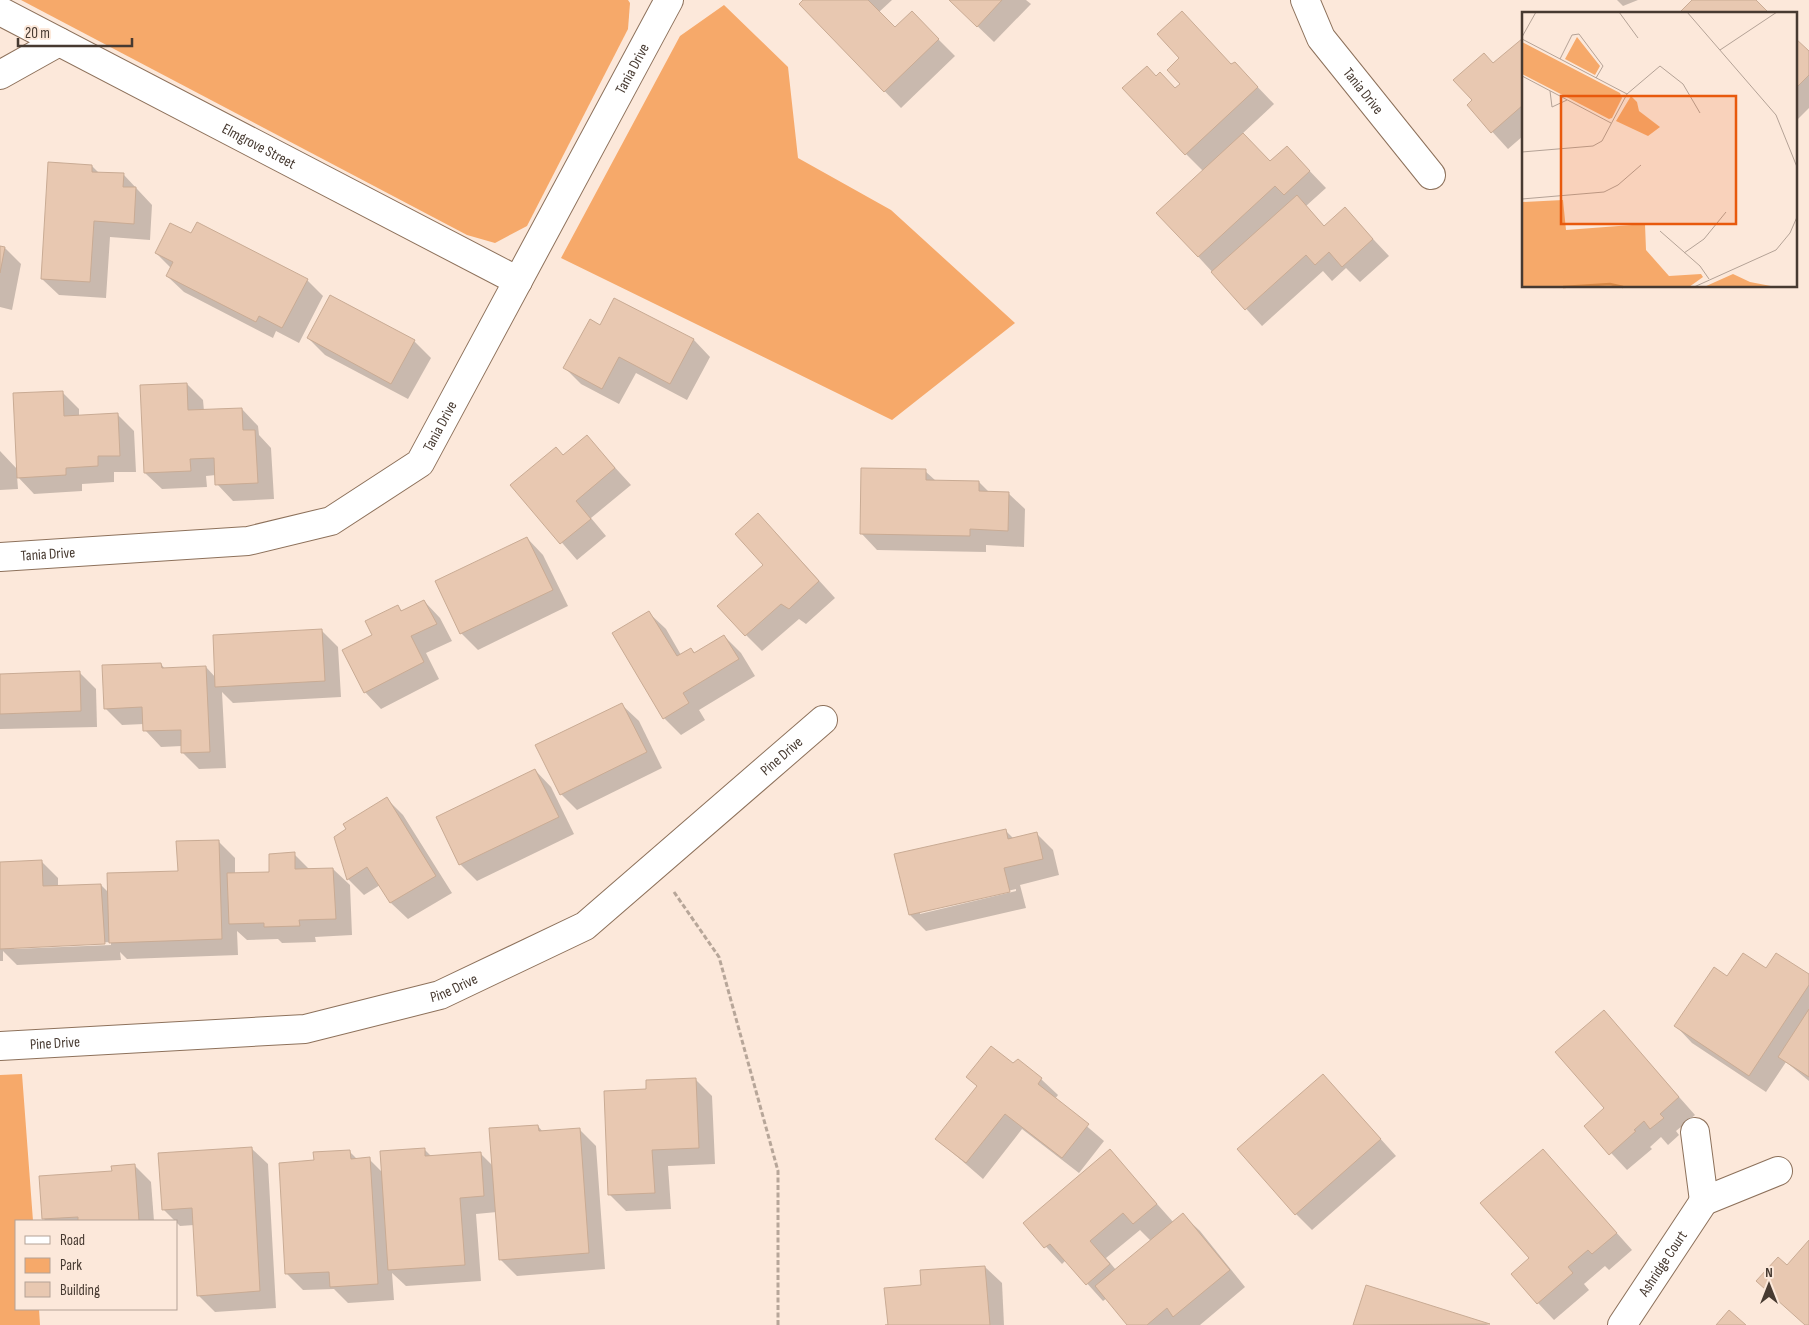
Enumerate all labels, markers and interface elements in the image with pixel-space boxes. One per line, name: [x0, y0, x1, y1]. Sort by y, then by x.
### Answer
inset map: [1522, 12, 1796, 288]
scale bar: [18, 15, 131, 47]
text: 20 m: [25, 24, 50, 43]
street label: Tania Drive: [611, 40, 653, 97]
street label: Tania Drive: [1339, 64, 1388, 118]
street label: Elmgrove Street: [219, 119, 299, 173]
street label: Tania Drive: [419, 398, 461, 455]
street label: Tania Drive: [20, 543, 76, 565]
street label: Pine Drive: [756, 732, 807, 780]
street label: Pine Drive: [428, 969, 481, 1007]
street label: Pine Drive: [29, 1032, 81, 1054]
legend: [15, 1220, 178, 1310]
street label: Ashridge Court: [1634, 1227, 1692, 1301]
text: Road: [60, 1231, 85, 1250]
text: Park: [60, 1256, 82, 1275]
north arrow: [1744, 1260, 1794, 1310]
text: N: [1765, 1264, 1773, 1281]
text: Building: [60, 1281, 100, 1300]

